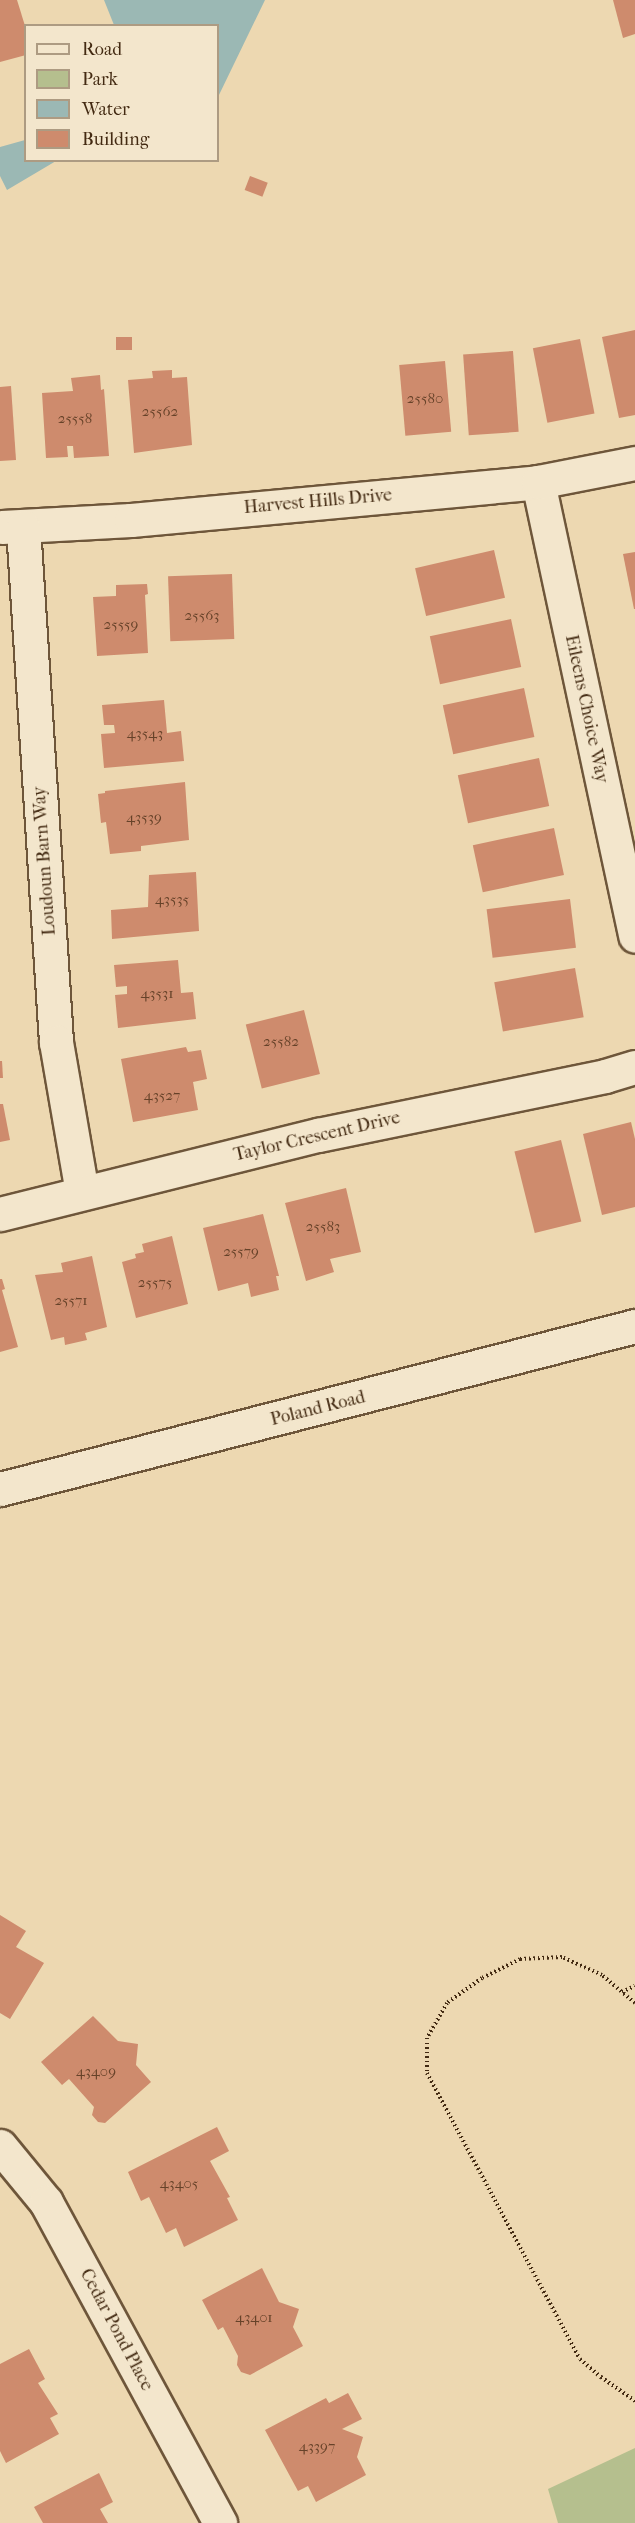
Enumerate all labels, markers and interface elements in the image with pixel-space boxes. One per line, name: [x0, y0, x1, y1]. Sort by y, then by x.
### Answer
legend: [24, 24, 219, 162]
text: Road: [82, 39, 122, 60]
text: Park: [82, 69, 118, 90]
text: Water: [82, 99, 130, 120]
text: Building: [82, 129, 149, 150]
house number: 25580: [407, 390, 443, 408]
house number: 25562: [142, 403, 178, 421]
house number: 25558: [58, 410, 92, 428]
street label: Harvest Hills Drive: [243, 485, 393, 519]
house number: 25563: [185, 607, 219, 625]
house number: 25559: [104, 616, 138, 634]
street label: Eileens Choice Way: [560, 633, 612, 785]
house number: 43543: [127, 725, 163, 743]
street label: Loudoun Barn Way: [29, 786, 61, 936]
house number: 43539: [126, 809, 162, 827]
house number: 43535: [155, 891, 189, 909]
house number: 43531: [141, 985, 173, 1003]
house number: 25582: [263, 1033, 299, 1051]
house number: 43527: [144, 1087, 180, 1105]
street label: Taylor Crescent Drive: [232, 1107, 402, 1167]
house number: 25583: [306, 1218, 340, 1236]
house number: 25579: [223, 1243, 259, 1261]
house number: 25575: [138, 1274, 172, 1292]
house number: 25571: [54, 1292, 88, 1310]
street label: Poland Road: [268, 1387, 368, 1431]
house number: 43409: [76, 2063, 116, 2081]
house number: 43405: [160, 2175, 198, 2193]
street label: Cedar Pond Place: [75, 2265, 157, 2395]
house number: 43401: [235, 2309, 273, 2327]
house number: 43397: [299, 2438, 335, 2456]

